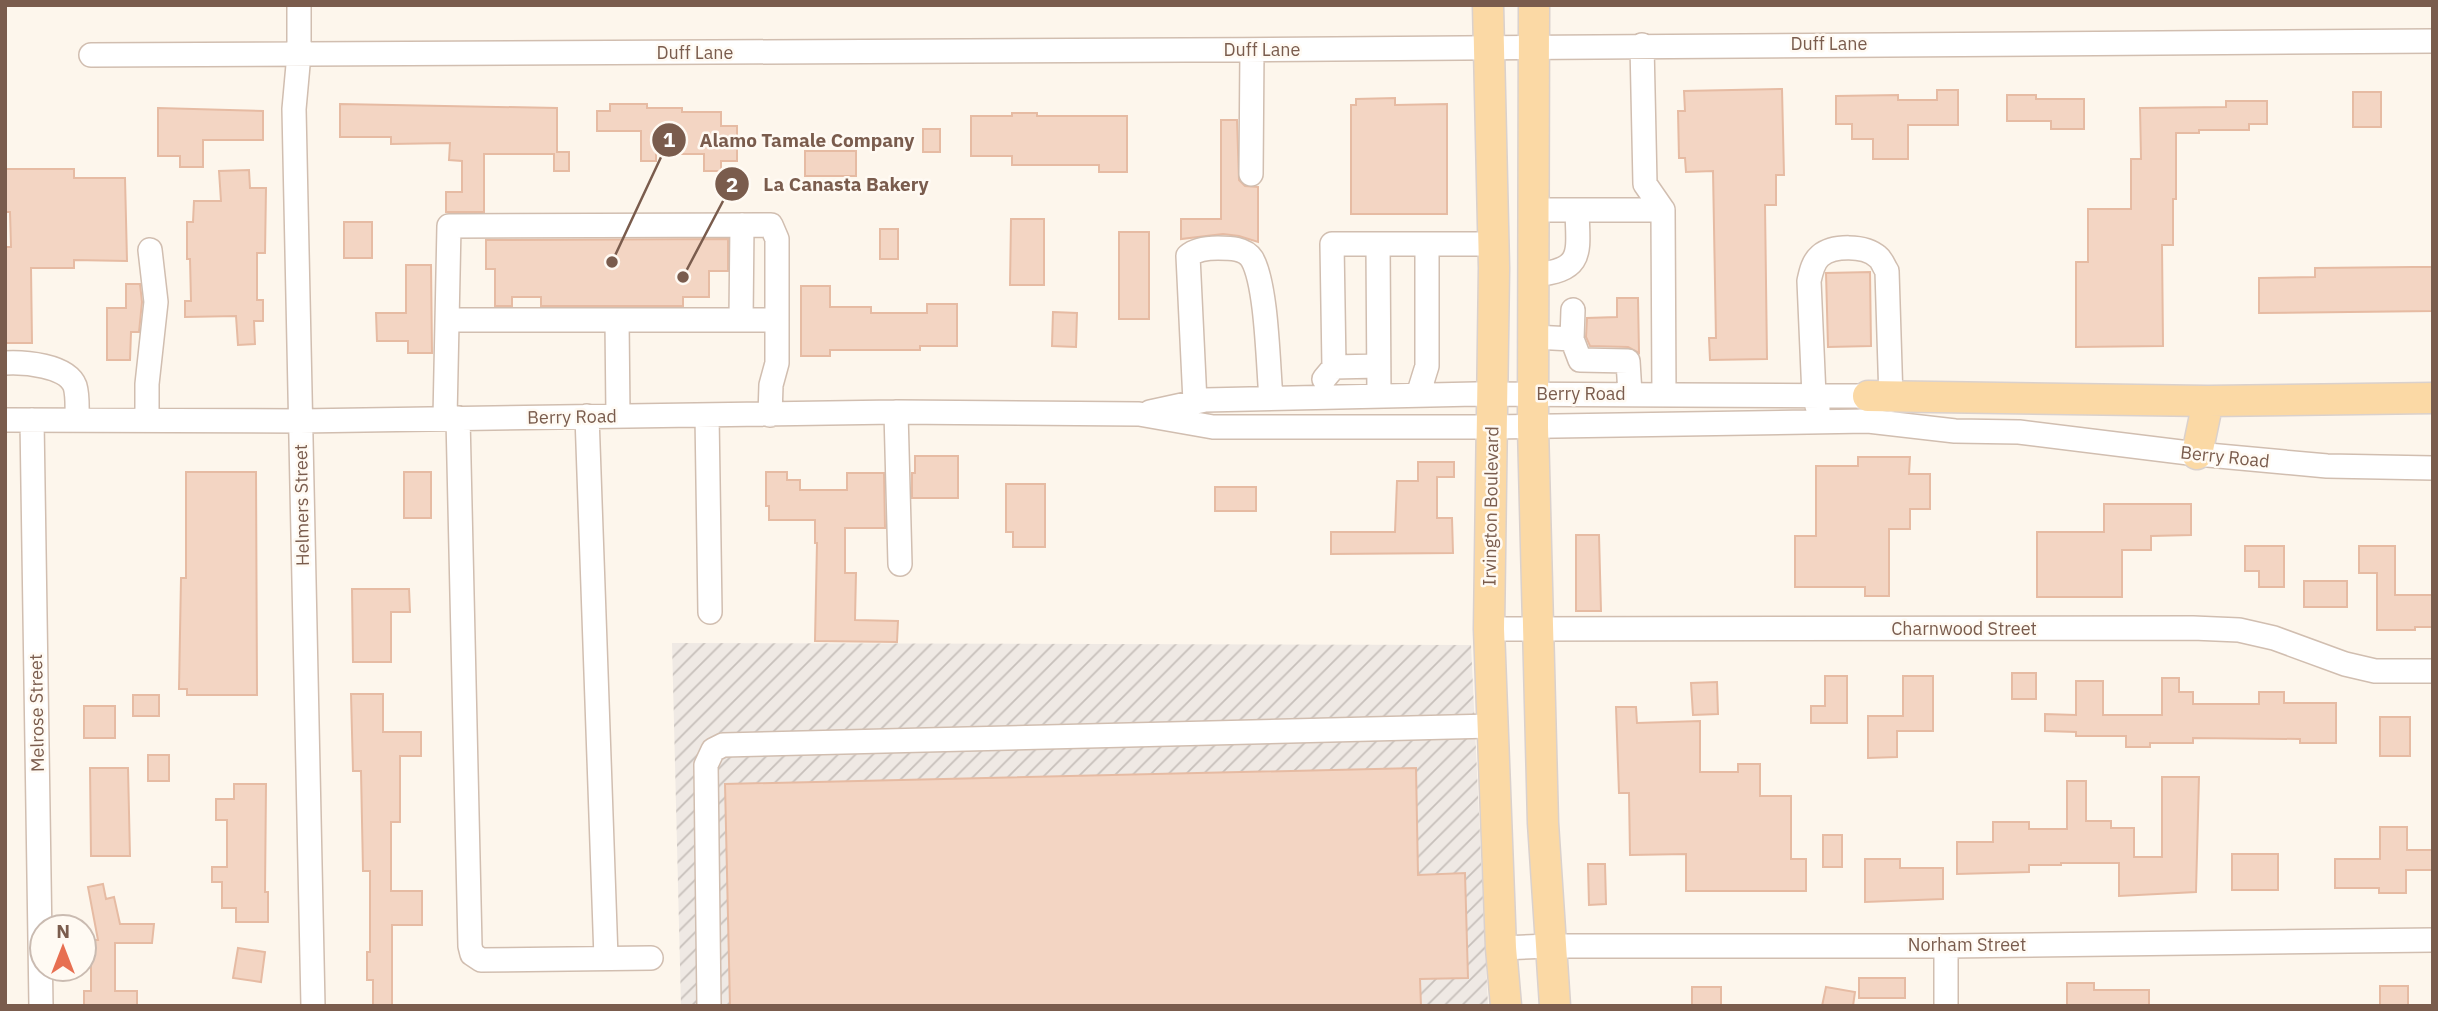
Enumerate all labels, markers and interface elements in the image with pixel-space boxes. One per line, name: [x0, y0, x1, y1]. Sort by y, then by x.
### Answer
street label: Duff Lane: [1791, 32, 1868, 55]
street label: Duff Lane: [1224, 38, 1301, 61]
street label: Duff Lane: [657, 41, 734, 64]
callout: Alamo Tamale Company: [651, 120, 929, 160]
text: 1: [663, 125, 676, 153]
text: Alamo Tamale Company: [700, 128, 915, 152]
callout: La Canasta Bakery: [715, 164, 943, 204]
text: 2: [726, 170, 738, 198]
text: La Canasta Bakery: [763, 172, 930, 196]
street label: Berry Road: [1536, 382, 1626, 405]
street label: Berry Road: [527, 404, 617, 429]
street label: Irvington Boulevard: [1478, 426, 1503, 586]
street label: Berry Road: [2179, 440, 2271, 473]
street label: Helmers Street: [289, 444, 314, 566]
street label: Charnwood Street: [1891, 617, 2037, 640]
street label: Melrose Street: [24, 654, 49, 772]
north arrow: [28, 913, 98, 983]
text: N: [56, 919, 70, 943]
street label: Norham Street: [1908, 933, 2026, 956]

